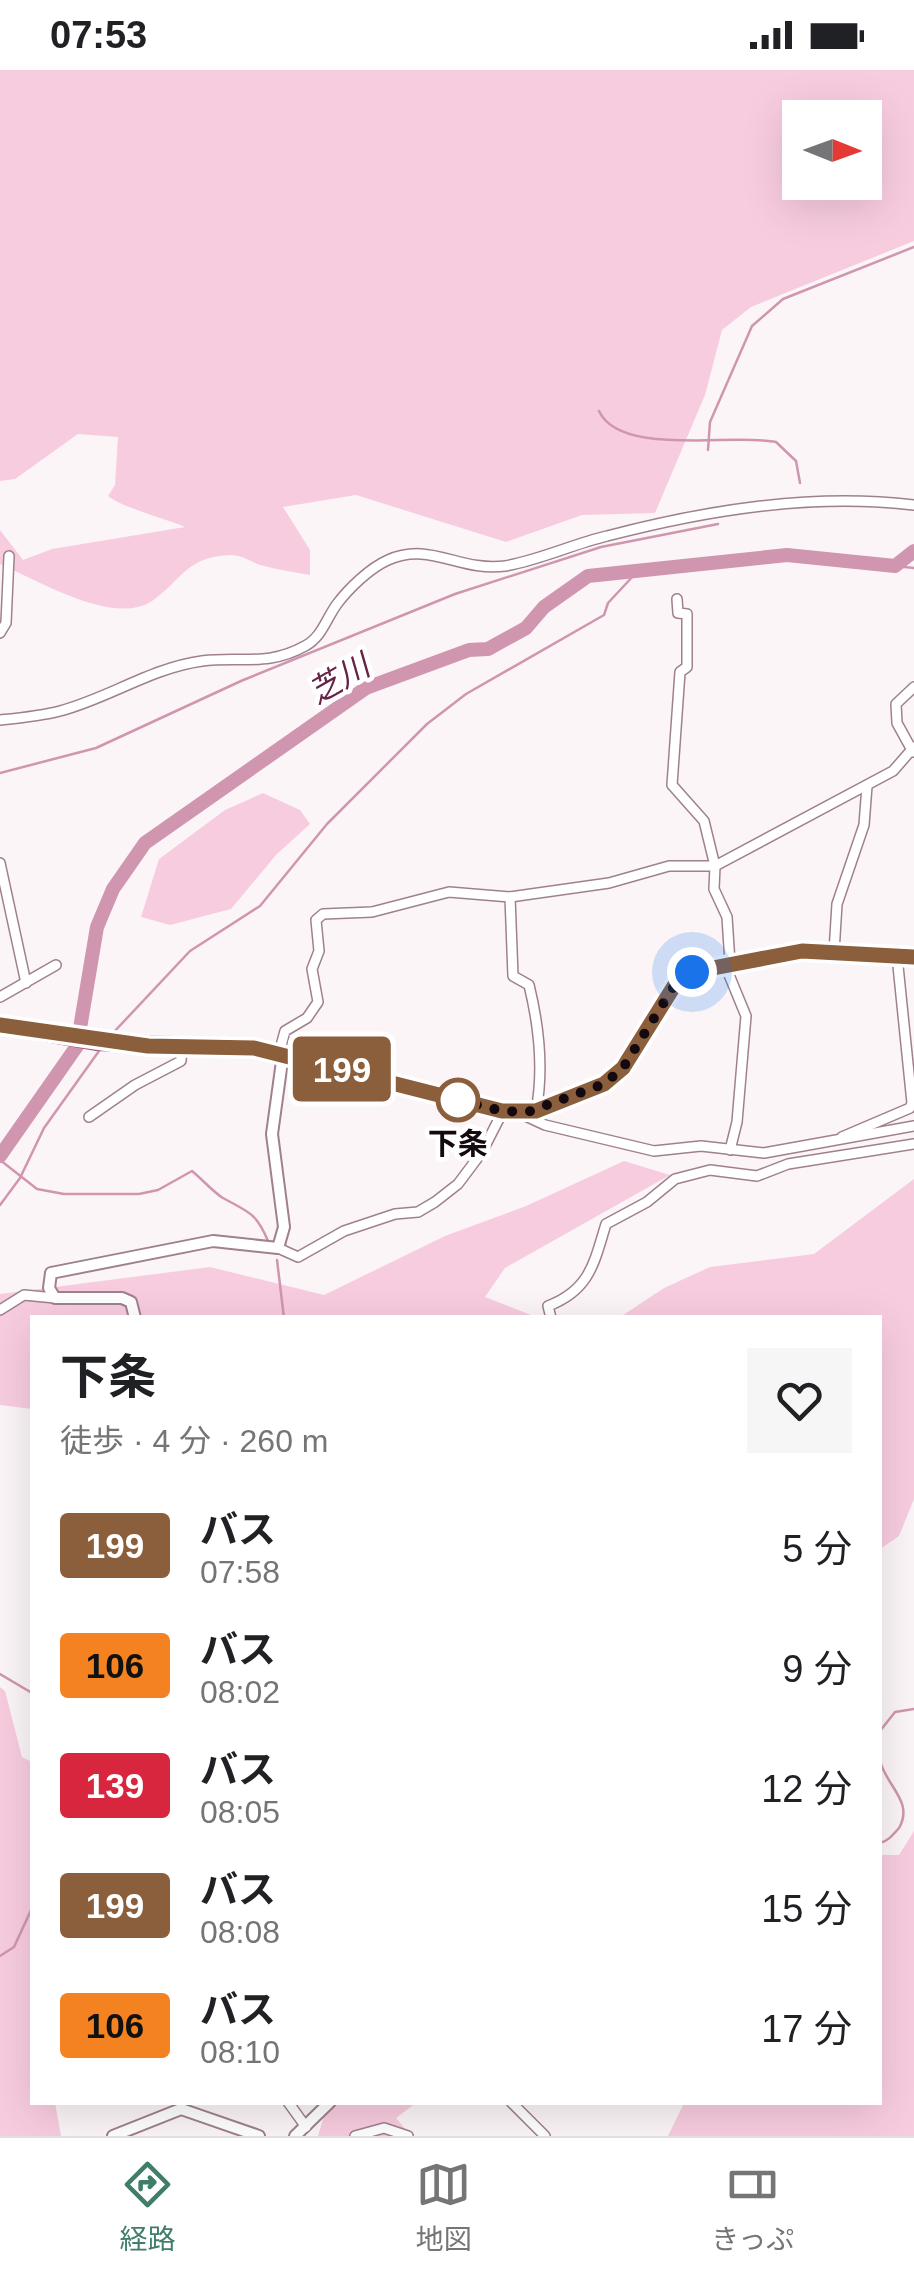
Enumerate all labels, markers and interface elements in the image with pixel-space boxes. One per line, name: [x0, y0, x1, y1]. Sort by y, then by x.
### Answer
text: 07:53: [50, 14, 147, 56]
north arrow: [782, 100, 882, 200]
map controls: [782, 100, 882, 200]
water label: 芝川: [302, 646, 378, 711]
your location: [667, 947, 717, 997]
line badge: 199: [284, 1036, 400, 1102]
text: 199: [313, 1050, 371, 1089]
marker: 下条: [437, 1079, 479, 1121]
place label: 下条: [428, 1127, 488, 1160]
button: heart: [747, 1348, 852, 1453]
text: 下条: [60, 1351, 156, 1404]
text: 徒歩 · 4 分 · 260 m: [60, 1423, 329, 1459]
text: バス: [200, 1509, 276, 1551]
text: 199: [86, 1526, 144, 1565]
text: 5 分: [782, 1528, 852, 1570]
text: 07:58: [200, 1554, 280, 1590]
text: バス: [200, 1629, 276, 1671]
text: 106: [86, 1646, 144, 1685]
text: 9 分: [782, 1648, 852, 1690]
text: 08:02: [200, 1674, 280, 1710]
text: バス: [200, 1749, 276, 1791]
text: 139: [86, 1766, 144, 1805]
text: 12 分: [761, 1768, 852, 1810]
text: 08:05: [200, 1794, 280, 1830]
text: バス: [200, 1869, 276, 1911]
text: 199: [86, 1886, 144, 1925]
text: 15 分: [761, 1888, 852, 1930]
text: 08:08: [200, 1914, 280, 1950]
text: バス: [200, 1989, 276, 2031]
text: 106: [86, 2006, 144, 2045]
text: 17 分: [761, 2008, 852, 2050]
text: 08:10: [200, 2034, 280, 2070]
tab: 経路: [120, 2157, 176, 2257]
tab: 地図: [416, 2157, 472, 2257]
tab: きっぷ: [711, 2157, 794, 2257]

